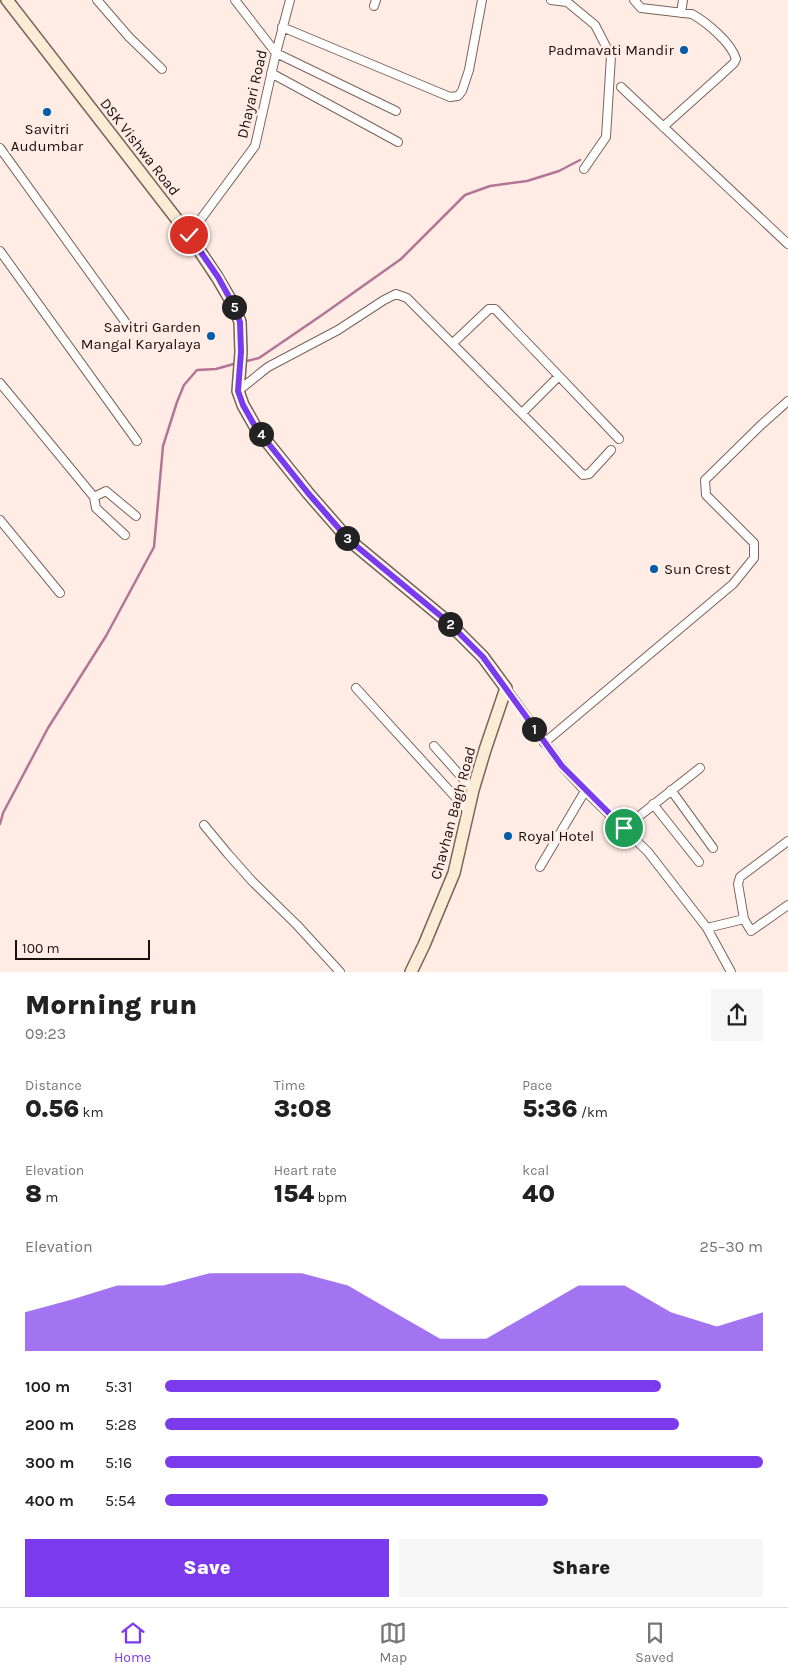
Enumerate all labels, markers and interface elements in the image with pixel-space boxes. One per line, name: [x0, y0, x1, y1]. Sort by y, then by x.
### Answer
place label: Padmavati Mandir: [548, 41, 675, 59]
marker: Padmavati Mandir: [678, 44, 690, 56]
street label: Dhayari Road: [233, 48, 271, 140]
street label: DSK Vishwa Road: [96, 95, 184, 199]
marker: Savitri Audumbar: [41, 106, 53, 118]
place label: Savitri Audumbar: [11, 120, 84, 155]
pin: [168, 214, 210, 256]
icon: check: [175, 221, 203, 249]
pin: 5: [222, 294, 246, 320]
text: 5: [230, 299, 239, 316]
place label: Savitri Garden Mangal Karyalaya: [81, 318, 201, 353]
marker: Savitri Garden Mangal Karyalaya: [205, 330, 217, 342]
pin: 4: [248, 422, 274, 446]
text: 4: [257, 426, 266, 443]
pin: 3: [334, 526, 360, 550]
text: 3: [343, 530, 352, 547]
place label: Sun Crest: [664, 560, 731, 578]
marker: Sun Crest: [648, 563, 660, 575]
pin: 2: [438, 612, 462, 636]
text: 2: [446, 616, 455, 633]
pin: 1: [522, 716, 546, 742]
text: 1: [532, 721, 537, 738]
street label: Chavhan Bagh Road: [427, 744, 479, 882]
pin: [603, 807, 645, 849]
icon: arrive: [610, 814, 638, 842]
place label: Royal Hotel: [518, 827, 594, 845]
marker: Royal Hotel: [502, 830, 514, 842]
scale bar: [15, 937, 150, 960]
text: 100 m: [22, 940, 60, 957]
text: Morning run: [25, 988, 197, 1021]
button: share: [711, 989, 763, 1041]
text: 09:23: [25, 1024, 66, 1043]
text: Distance: [25, 1077, 82, 1094]
text: Time: [274, 1077, 305, 1094]
text: Pace: [522, 1077, 552, 1094]
text: 0.56: [25, 1094, 79, 1123]
text: 3:08: [274, 1094, 332, 1123]
text: 5:36: [522, 1094, 578, 1123]
text: km: [79, 1104, 104, 1121]
text: /km: [578, 1104, 608, 1121]
text: Elevation: [25, 1162, 84, 1179]
text: Heart rate: [274, 1162, 337, 1179]
text: kcal: [522, 1162, 549, 1179]
text: 8: [25, 1179, 42, 1208]
text: 154: [274, 1179, 314, 1208]
text: 40: [522, 1179, 555, 1208]
text: m: [42, 1189, 58, 1206]
text: bpm: [314, 1189, 347, 1206]
text: Elevation: [25, 1237, 93, 1256]
text: 25–30 m: [699, 1237, 763, 1256]
text: 100 m: [25, 1377, 70, 1396]
text: 5:31: [105, 1377, 132, 1396]
text: 200 m: [25, 1415, 74, 1434]
text: 5:28: [105, 1415, 137, 1434]
text: 300 m: [25, 1453, 74, 1472]
text: 5:16: [105, 1453, 132, 1472]
text: 400 m: [25, 1491, 74, 1510]
text: 5:54: [105, 1491, 136, 1510]
button: Save: [25, 1539, 389, 1597]
button: Share: [399, 1539, 763, 1597]
tab: Home: [114, 1619, 151, 1666]
tab: Map: [379, 1619, 407, 1666]
tab: Saved: [635, 1619, 674, 1666]

